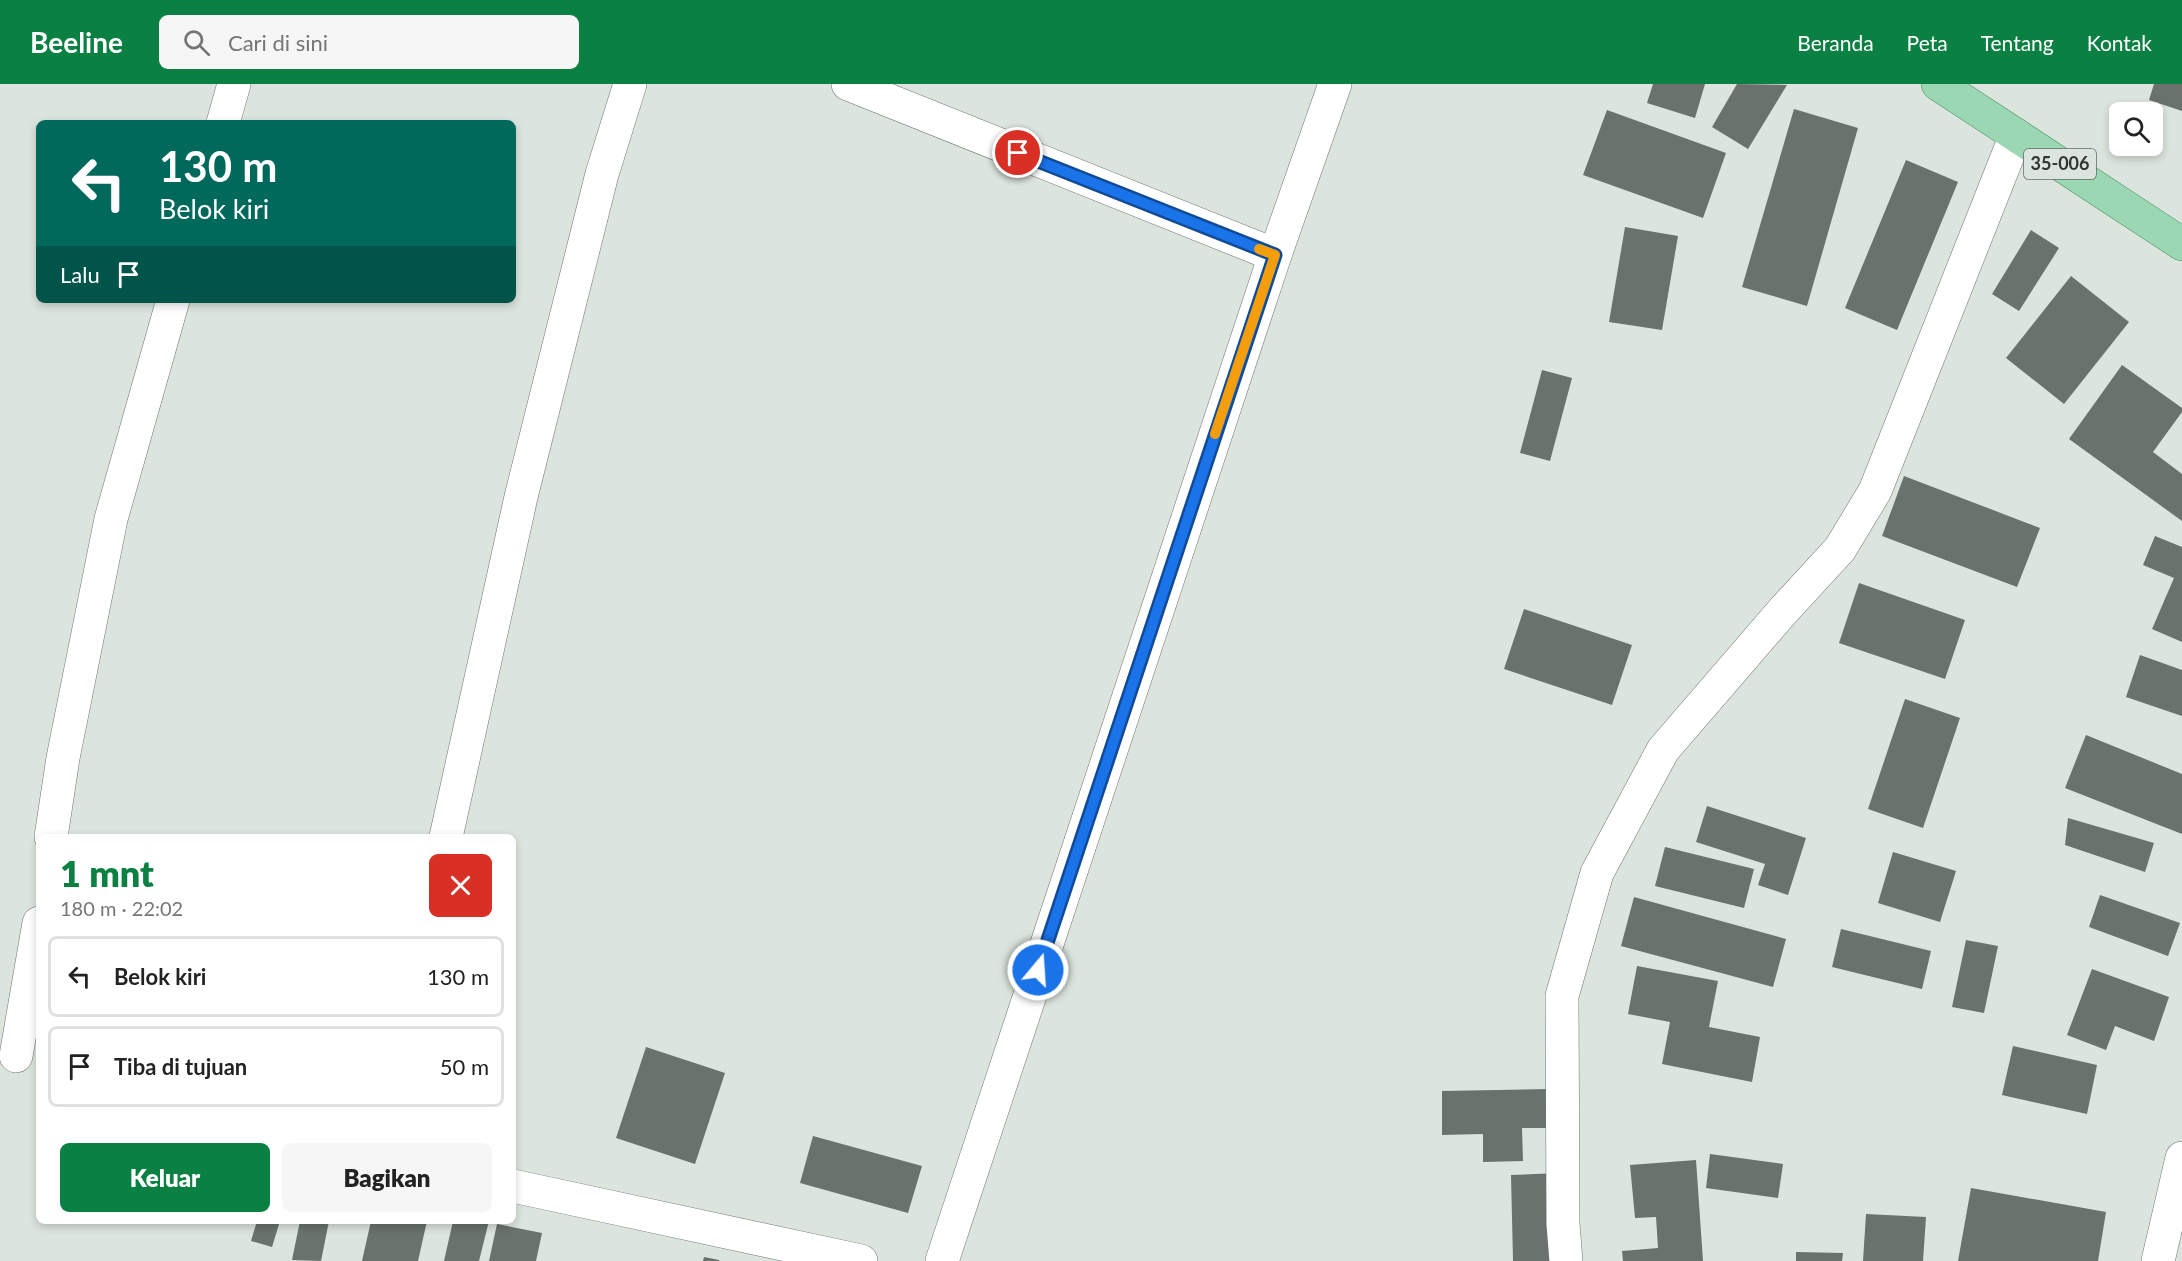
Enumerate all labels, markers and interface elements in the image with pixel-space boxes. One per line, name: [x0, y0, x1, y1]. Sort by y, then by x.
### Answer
search box: [159, 15, 579, 69]
text: Beeline: [30, 25, 123, 59]
icon: search: [180, 26, 213, 59]
text: Cari di sini: [228, 29, 328, 56]
text: Beranda: [1797, 30, 1874, 55]
text: Peta: [1907, 30, 1948, 55]
text: Tentang: [1981, 30, 2054, 55]
text: Kontak: [2087, 30, 2152, 55]
map controls: [2109, 102, 2163, 156]
button: search: [2109, 102, 2163, 156]
pin: [992, 127, 1043, 178]
icon: arrive: [1001, 136, 1034, 169]
text: 130 m: [159, 141, 277, 191]
icon: left: [60, 144, 138, 222]
road number: 35-006: [2024, 149, 2096, 179]
text: Belok kiri: [159, 192, 269, 225]
icon: arrive: [112, 258, 145, 291]
text: Lalu: [60, 261, 100, 288]
text: 1 mnt: [60, 851, 154, 895]
button: close: [429, 854, 492, 917]
text: 180 m · 22:02: [60, 896, 183, 920]
position arrow: [1006, 938, 1070, 1002]
icon: left: [63, 960, 96, 993]
text: Belok kiri: [114, 963, 206, 990]
text: 130 m: [427, 963, 489, 990]
icon: arrive: [63, 1050, 96, 1083]
text: Tiba di tujuan: [114, 1053, 247, 1080]
text: 50 m: [440, 1053, 489, 1080]
button: Keluar: [60, 1143, 270, 1212]
button: Bagikan: [282, 1143, 492, 1212]

